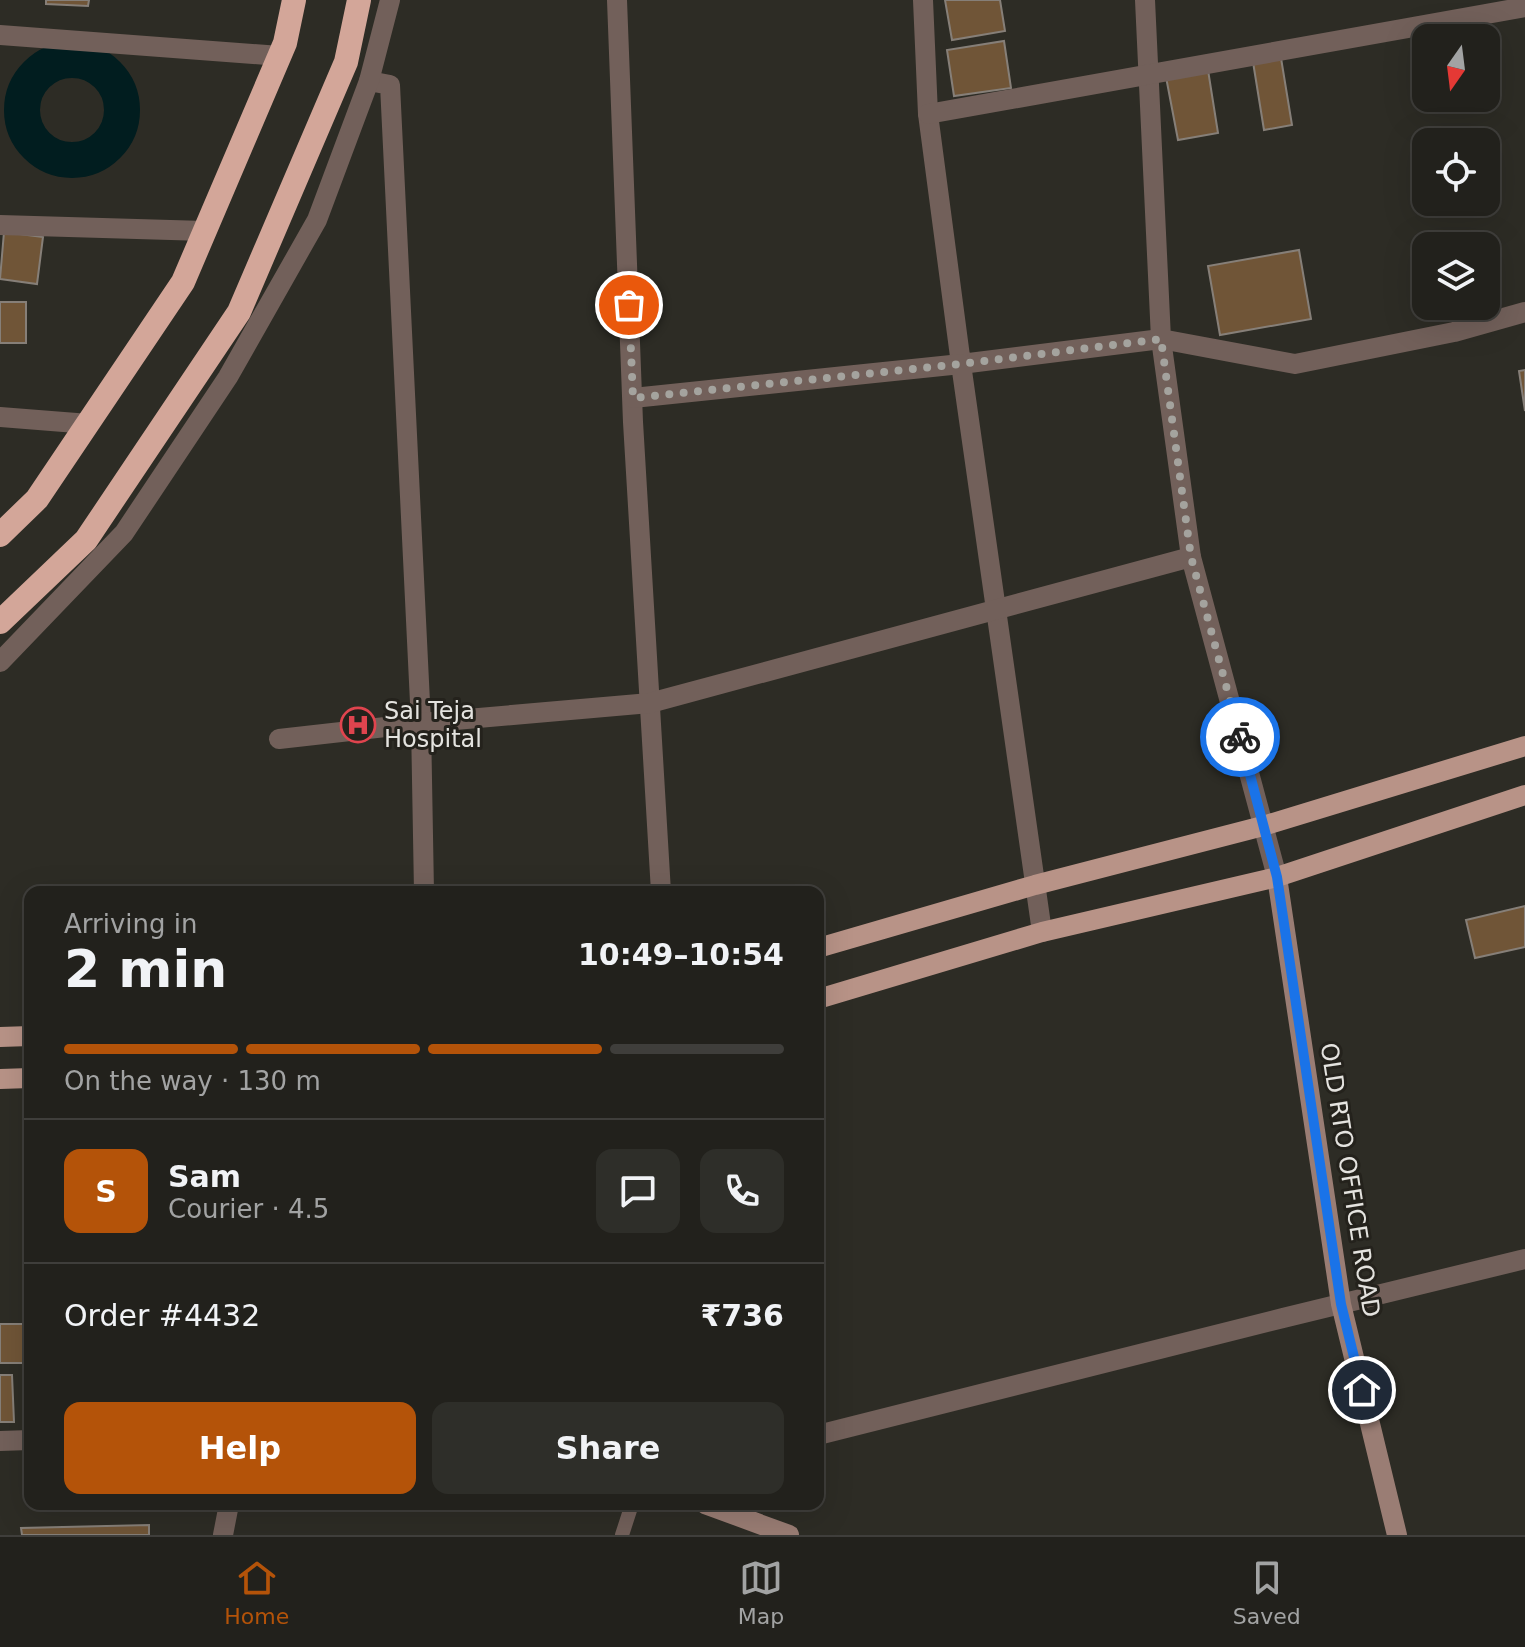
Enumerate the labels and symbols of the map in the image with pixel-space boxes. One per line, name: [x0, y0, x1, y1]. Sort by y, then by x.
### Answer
north arrow: [1412, 24, 1500, 112]
pin: [595, 271, 663, 339]
place label: Sai Teja Hospital: [384, 697, 482, 753]
courier: [1200, 697, 1280, 777]
hospital icon: Sai Teja Hospital: [339, 706, 377, 744]
street label: OLD RTO OFFICE ROAD: [1314, 1041, 1386, 1319]
pin: [1328, 1356, 1396, 1424]

